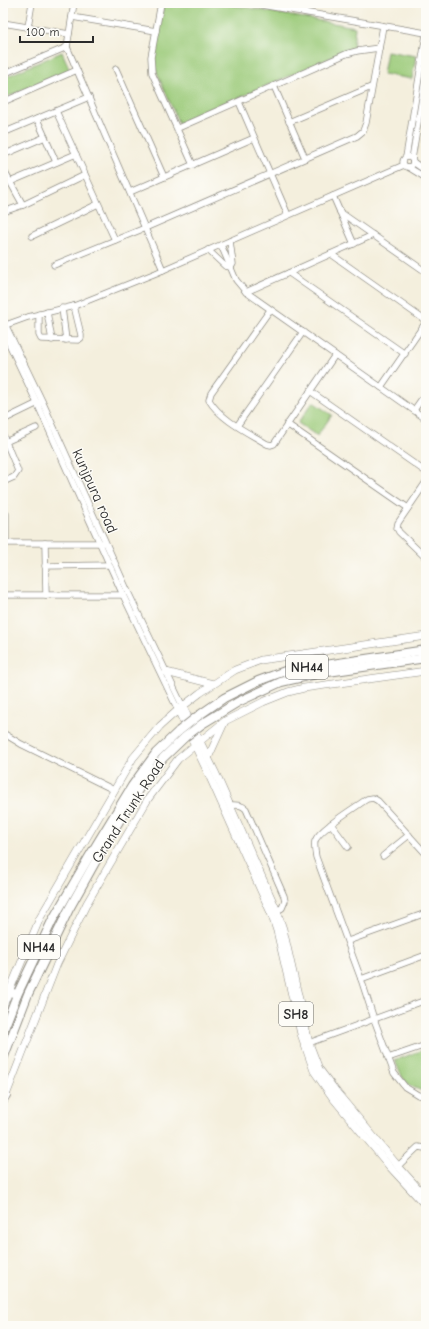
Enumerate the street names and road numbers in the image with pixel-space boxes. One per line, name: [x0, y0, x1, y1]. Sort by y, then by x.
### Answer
street label: kunjpura road: [68, 446, 122, 536]
road number: NH44: [286, 655, 328, 679]
street label: Grand Trunk Road: [88, 756, 168, 866]
road number: NH44: [18, 935, 60, 959]
road number: SH8: [279, 1002, 313, 1026]

